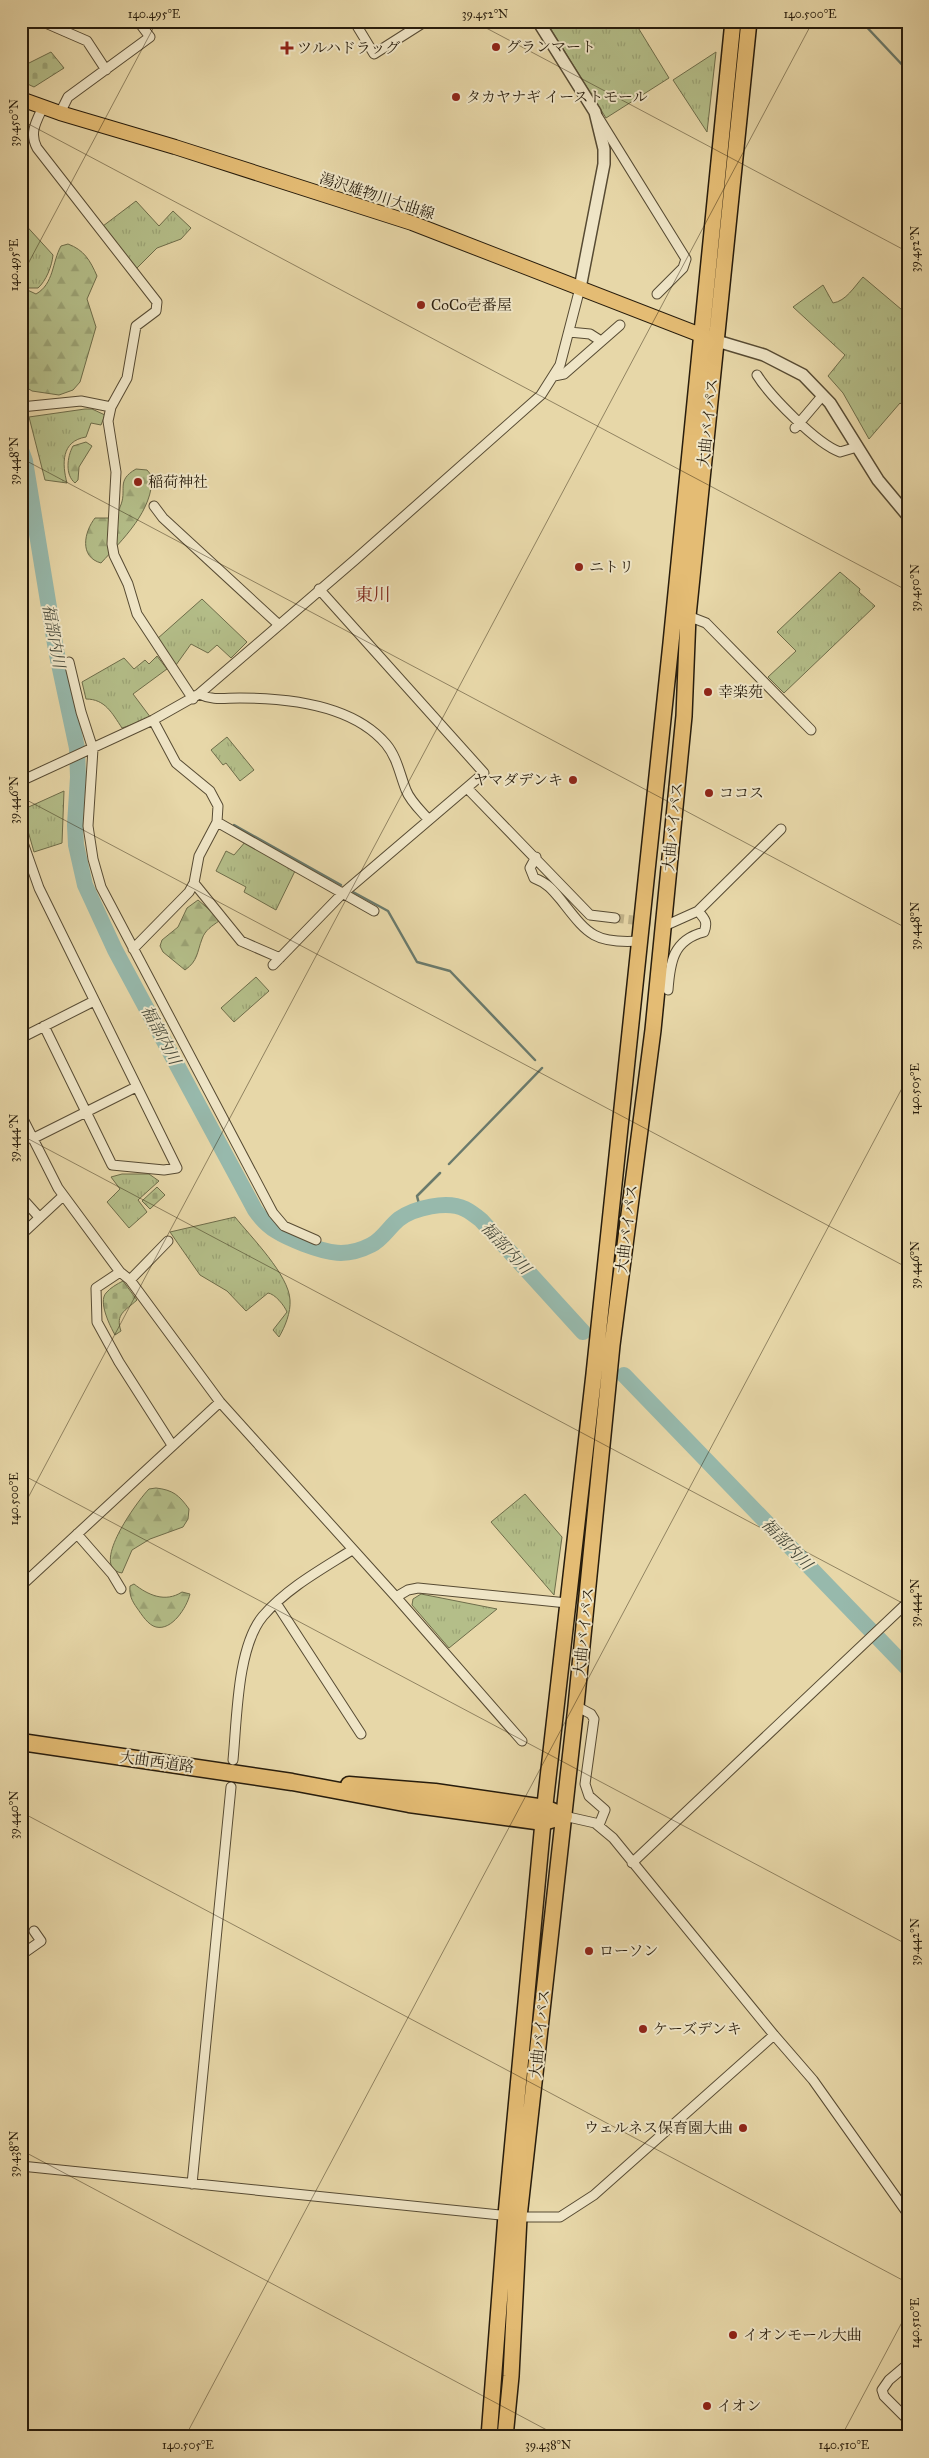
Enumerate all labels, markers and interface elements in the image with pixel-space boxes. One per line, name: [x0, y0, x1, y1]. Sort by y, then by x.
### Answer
text: 140.495°E: [128, 7, 181, 21]
text: 39.452°N: [462, 7, 508, 21]
text: 140.500°E: [783, 7, 837, 21]
place label: グランマート: [506, 38, 596, 56]
place label: ツルハドラッグ: [297, 39, 400, 57]
marker: グランマート: [490, 41, 502, 53]
marker: ツルハドラッグ: [281, 42, 293, 54]
place label: タカヤナギ イーストモール: [466, 88, 648, 106]
marker: タカヤナギ イーストモール: [450, 91, 462, 103]
text: 39.450°N: [7, 99, 21, 147]
street label: 湯沢雄物川大曲線: [317, 169, 437, 223]
text: 39.452°N: [908, 226, 922, 272]
text: 140.495°E: [7, 238, 21, 291]
place label: CoCo壱番屋: [431, 296, 512, 314]
marker: CoCo壱番屋: [415, 299, 427, 311]
street label: 大曲バイパス: [694, 377, 722, 469]
text: 39.448°N: [7, 437, 21, 485]
place label: 稲荷神社: [148, 473, 208, 491]
marker: 稲荷神社: [132, 476, 144, 488]
place label: ニトリ: [589, 558, 634, 576]
marker: ニトリ: [573, 561, 585, 573]
text: 39.450°N: [908, 564, 922, 612]
district label: 東川: [355, 584, 391, 606]
water label: 福部内川: [39, 603, 69, 671]
place label: 幸楽苑: [718, 683, 763, 701]
marker: 幸楽苑: [702, 686, 714, 698]
place label: ヤマダデンキ: [473, 771, 563, 789]
marker: ヤマダデンキ: [567, 774, 579, 786]
text: 39.446°N: [7, 776, 21, 824]
street label: 大曲バイパス: [659, 781, 687, 873]
place label: ココス: [719, 784, 764, 802]
marker: ココス: [703, 787, 715, 799]
text: 39.448°N: [908, 902, 922, 950]
water label: 福部内川: [138, 1002, 185, 1069]
text: 140.505°E: [908, 1063, 922, 1115]
text: 39.444°N: [7, 1114, 21, 1162]
street label: 大曲バイパス: [613, 1183, 641, 1275]
water label: 福部内川: [477, 1218, 536, 1279]
text: 39.446°N: [908, 1241, 922, 1289]
text: 140.500°E: [7, 1472, 21, 1526]
water label: 福部内川: [758, 1514, 817, 1575]
text: 39.444°N: [908, 1579, 922, 1627]
street label: 大曲バイパス: [570, 1586, 598, 1678]
street label: 大曲西道路: [119, 1748, 195, 1776]
text: 39.440°N: [7, 1791, 21, 1839]
text: 39.442°N: [908, 1918, 922, 1966]
place label: ローソン: [599, 1942, 658, 1960]
marker: ローソン: [583, 1945, 595, 1957]
street label: 大曲バイパス: [526, 1988, 554, 2080]
place label: ケーズデンキ: [653, 2020, 742, 2038]
marker: ケーズデンキ: [637, 2023, 649, 2035]
place label: ウェルネス保育園大曲: [584, 2119, 733, 2137]
marker: ウェルネス保育園大曲: [737, 2122, 749, 2134]
text: 39.438°N: [7, 2131, 21, 2177]
text: 140.510°E: [908, 2297, 922, 2348]
place label: イオンモール大曲: [743, 2326, 862, 2344]
marker: イオンモール大曲: [727, 2329, 739, 2341]
place label: イオン: [717, 2397, 762, 2415]
marker: イオン: [701, 2400, 713, 2412]
text: 140.505°E: [162, 2438, 214, 2452]
text: 39.438°N: [525, 2438, 571, 2452]
text: 140.510°E: [819, 2438, 870, 2452]

